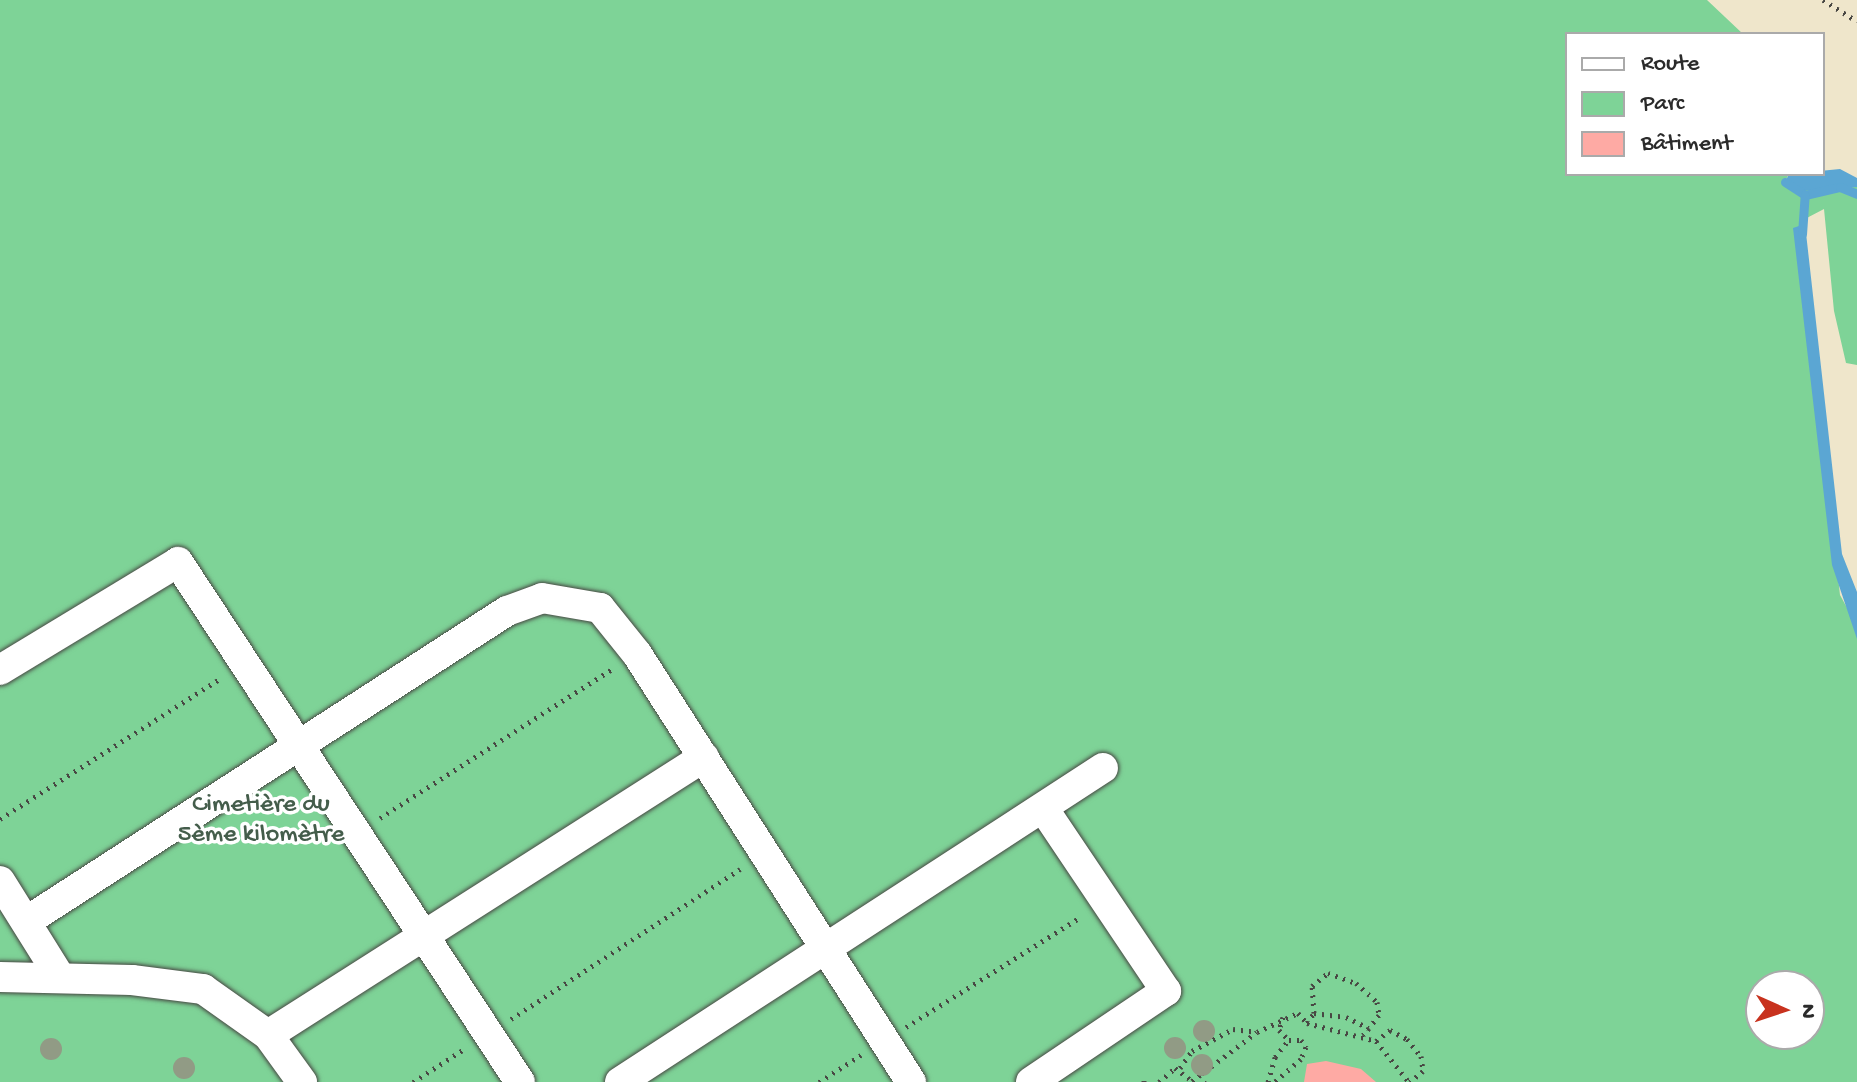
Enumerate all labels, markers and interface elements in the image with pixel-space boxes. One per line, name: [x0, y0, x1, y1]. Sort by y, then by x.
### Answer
legend: [1565, 32, 1825, 176]
text: Route: [1641, 50, 1699, 79]
text: Parc: [1641, 90, 1684, 119]
text: Bâtiment: [1641, 130, 1732, 159]
park label: Cimetière du 5ème kilomètre: [178, 790, 344, 852]
north arrow: [1745, 970, 1825, 1050]
text: N: [1794, 1003, 1820, 1019]

